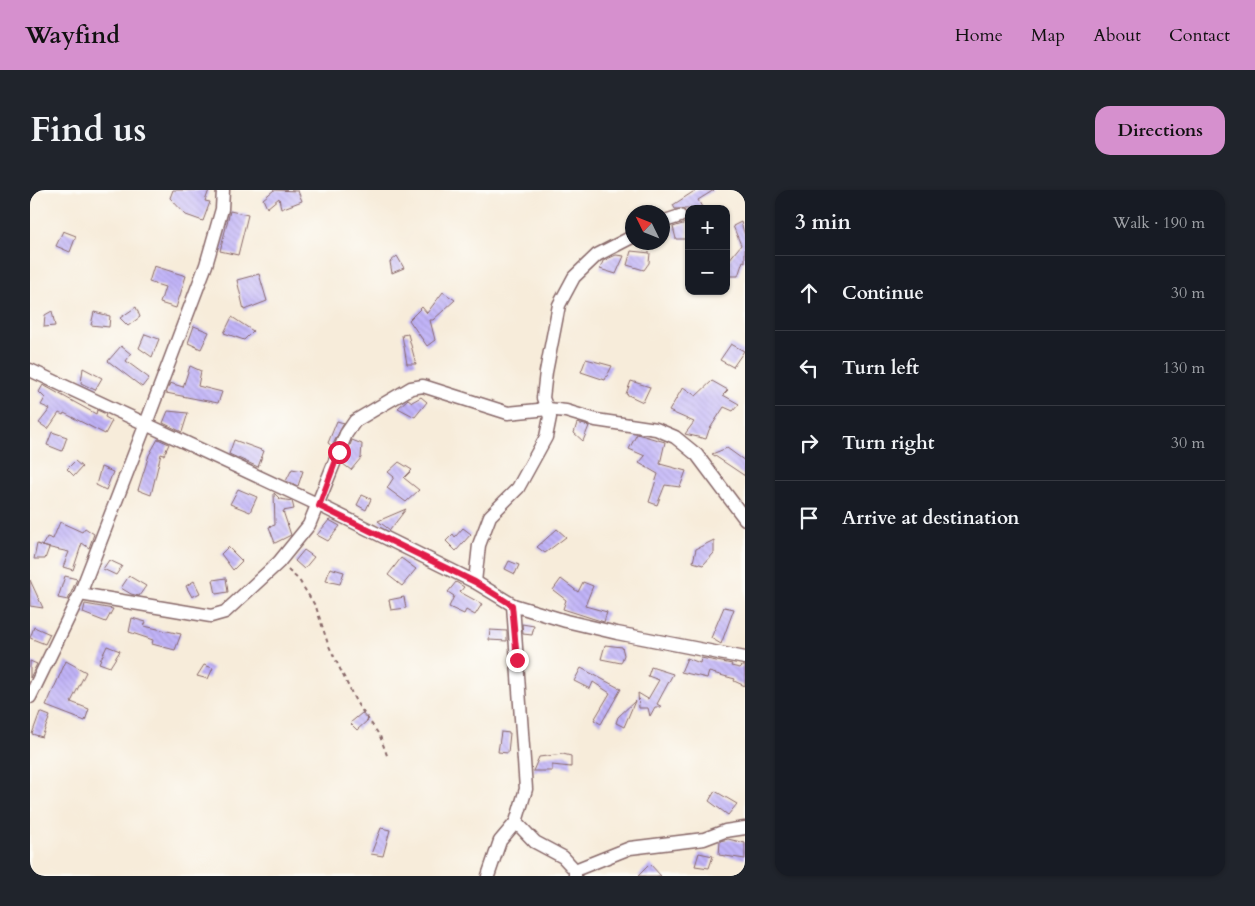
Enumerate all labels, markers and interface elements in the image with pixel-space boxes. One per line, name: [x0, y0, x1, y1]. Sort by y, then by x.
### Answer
text: Wayfind: [25, 19, 120, 52]
text: Home: [955, 23, 1003, 48]
text: Map: [1031, 23, 1065, 48]
text: About: [1093, 23, 1141, 48]
text: Contact: [1169, 23, 1230, 48]
text: Find us: [30, 106, 146, 154]
button: Directions: [1095, 106, 1225, 155]
north arrow: [625, 205, 670, 250]
map controls: [685, 205, 730, 295]
button: +: [685, 205, 730, 250]
text: 3 min: [795, 208, 851, 237]
text: Walk · 190 m: [1113, 212, 1205, 234]
button: −: [685, 250, 730, 295]
icon: ahead: [795, 279, 823, 307]
text: Continue: [842, 280, 924, 306]
text: 30 m: [1171, 282, 1205, 304]
icon: left: [795, 354, 823, 382]
text: Turn left: [842, 355, 919, 381]
text: 130 m: [1163, 357, 1205, 379]
icon: right: [795, 429, 823, 457]
text: Turn right: [842, 430, 934, 456]
text: 30 m: [1171, 432, 1205, 454]
route start: [328, 441, 351, 464]
icon: arrive: [795, 504, 823, 532]
text: Arrive at destination: [842, 505, 1019, 531]
route end: [506, 649, 529, 672]

